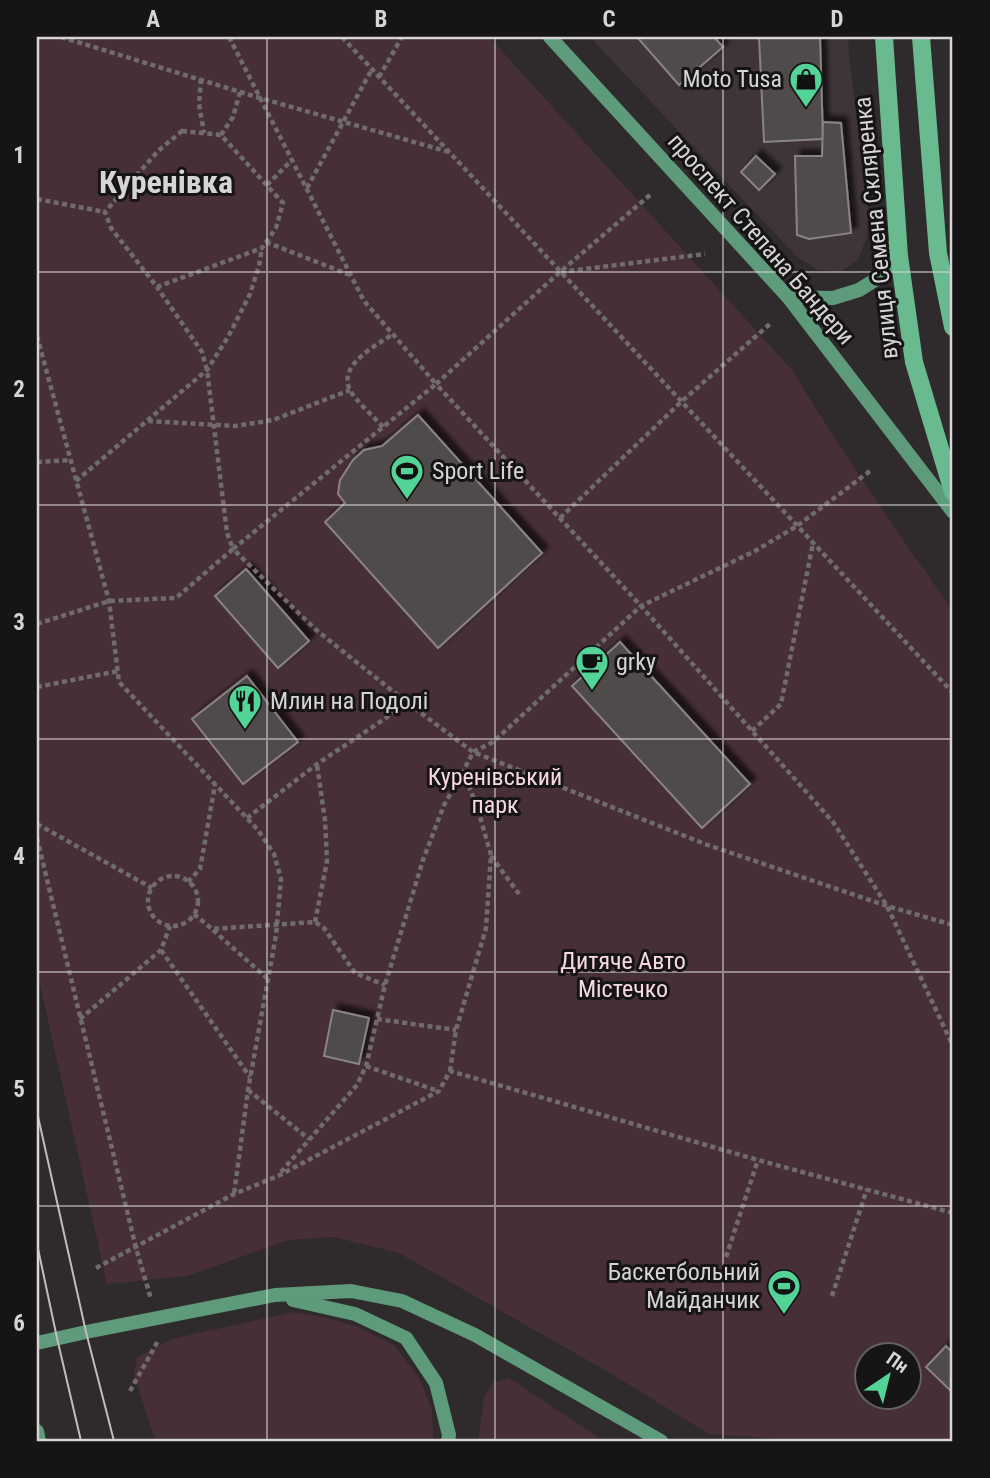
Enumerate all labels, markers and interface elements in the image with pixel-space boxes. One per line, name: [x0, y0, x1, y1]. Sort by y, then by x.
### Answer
text: A: [146, 6, 160, 33]
text: B: [375, 6, 387, 33]
text: C: [602, 6, 616, 33]
text: D: [831, 6, 844, 33]
shop icon: Moto Tusa: [787, 60, 825, 109]
place label: Moto Tusa: [682, 65, 782, 93]
street label: вулиця Семена Скляренка: [848, 95, 904, 361]
street label: проспект Степана Бандери: [662, 128, 860, 350]
text: 1: [13, 142, 25, 169]
district label: Куренівка: [99, 163, 233, 201]
text: 2: [13, 376, 25, 403]
sports icon: Sport Life: [388, 452, 426, 501]
place label: Sport Life: [432, 457, 524, 485]
text: 3: [13, 609, 25, 636]
cafe icon: grky: [573, 643, 611, 692]
place label: grky: [616, 648, 656, 676]
restaurant icon: Млин на Подолі: [226, 682, 264, 731]
place label: Млин на Подолі: [270, 687, 428, 715]
park label: Куренівський парк: [428, 763, 562, 819]
text: 4: [13, 843, 25, 870]
park label: Дитяче Авто Містечко: [560, 947, 686, 1003]
text: 5: [13, 1076, 25, 1103]
place label: Баскетбольний Майданчик: [608, 1258, 760, 1314]
sports icon: Баскетбольний Майданчик: [765, 1267, 803, 1316]
text: 6: [13, 1310, 25, 1337]
north arrow: [853, 1342, 923, 1412]
text: Пн: [882, 1347, 913, 1378]

